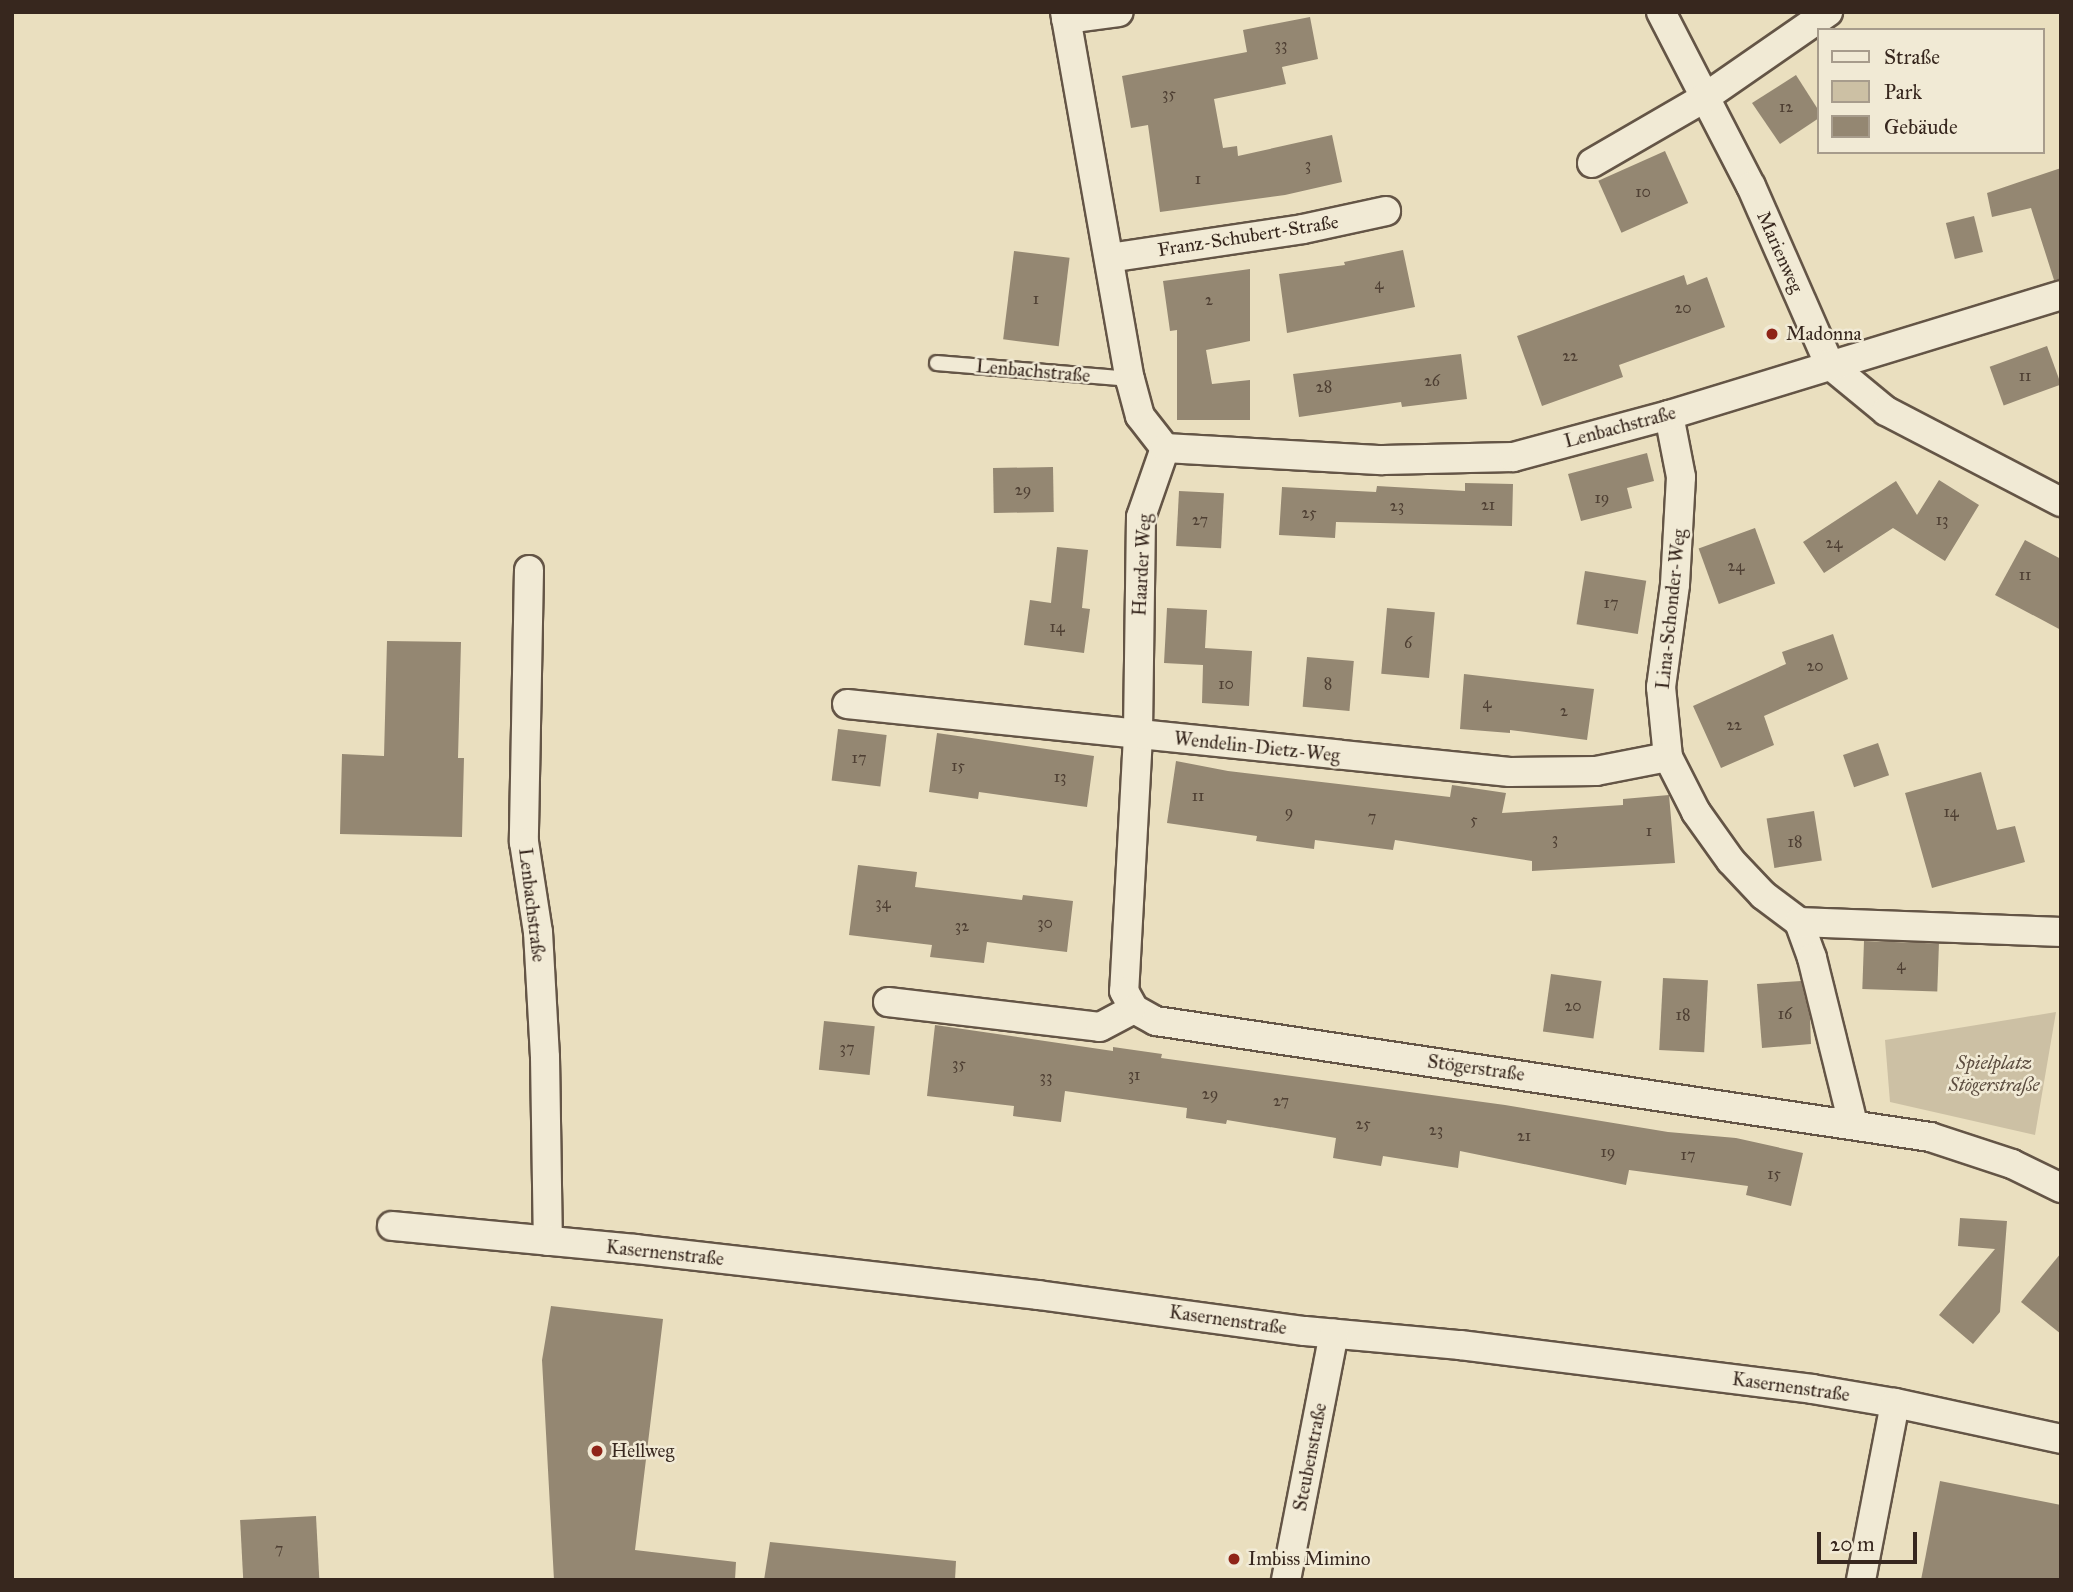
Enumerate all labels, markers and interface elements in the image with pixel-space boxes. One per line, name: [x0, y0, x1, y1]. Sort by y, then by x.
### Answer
legend: [1818, 28, 2045, 154]
house number: 33: [1275, 35, 1287, 55]
text: Straße: [1884, 44, 1940, 70]
text: Park: [1884, 79, 1922, 105]
house number: 35: [1162, 84, 1176, 104]
house number: 12: [1779, 97, 1793, 117]
text: Gebäude: [1884, 114, 1958, 140]
house number: 3: [1305, 155, 1311, 175]
house number: 1: [1195, 169, 1201, 189]
house number: 10: [1635, 182, 1651, 202]
street label: Marienweg: [1752, 208, 1808, 296]
street label: Franz-Schubert-Straße: [1156, 210, 1340, 262]
house number: 4: [1375, 274, 1383, 294]
house number: 1: [1033, 289, 1039, 309]
house number: 2: [1205, 290, 1213, 310]
house number: 20: [1674, 298, 1692, 318]
place label: Madonna: [1786, 323, 1861, 345]
marker: Madonna: [1764, 326, 1780, 342]
house number: 22: [1562, 346, 1578, 366]
street label: Lenbachstraße: [975, 355, 1091, 387]
house number: 11: [2019, 366, 2031, 386]
house number: 26: [1424, 371, 1440, 391]
house number: 28: [1316, 377, 1332, 397]
street label: Lenbachstraße: [1562, 401, 1678, 453]
house number: 29: [1015, 480, 1031, 500]
house number: 19: [1595, 488, 1609, 508]
house number: 21: [1481, 495, 1495, 515]
house number: 23: [1390, 496, 1404, 516]
house number: 25: [1301, 503, 1317, 523]
house number: 27: [1192, 510, 1208, 530]
house number: 13: [1936, 510, 1948, 530]
street label: Haarder Weg: [1128, 513, 1156, 617]
street label: Lina-Schonder-Weg: [1651, 528, 1691, 690]
house number: 24: [1826, 533, 1842, 553]
house number: 24: [1728, 556, 1744, 576]
house number: 11: [2019, 565, 2031, 585]
house number: 17: [1604, 593, 1618, 613]
house number: 14: [1049, 617, 1065, 637]
house number: 6: [1404, 633, 1412, 653]
house number: 20: [1806, 656, 1824, 676]
house number: 10: [1218, 674, 1234, 694]
house number: 8: [1324, 674, 1332, 694]
house number: 4: [1483, 693, 1491, 713]
house number: 2: [1560, 701, 1568, 721]
house number: 22: [1726, 715, 1742, 735]
street label: Wendelin-Dietz-Weg: [1173, 727, 1341, 767]
house number: 17: [852, 748, 866, 768]
house number: 15: [951, 756, 965, 776]
house number: 13: [1054, 767, 1066, 787]
house number: 11: [1192, 786, 1204, 806]
house number: 9: [1285, 802, 1293, 822]
house number: 14: [1943, 802, 1959, 822]
house number: 7: [1368, 807, 1376, 827]
house number: 5: [1470, 810, 1478, 830]
house number: 1: [1646, 821, 1652, 841]
house number: 3: [1552, 829, 1558, 849]
house number: 18: [1788, 832, 1802, 852]
street label: Lenbachstraße: [514, 847, 550, 963]
house number: 34: [875, 893, 891, 913]
house number: 30: [1037, 913, 1053, 933]
house number: 32: [955, 916, 969, 936]
house number: 4: [1897, 955, 1905, 975]
house number: 20: [1564, 996, 1582, 1016]
house number: 16: [1778, 1004, 1792, 1024]
house number: 18: [1676, 1005, 1690, 1025]
house number: 37: [840, 1038, 854, 1058]
street label: Stögerstraße: [1426, 1050, 1526, 1086]
park label: Spielplatz Stögerstraße: [1949, 1052, 2039, 1096]
house number: 35: [952, 1054, 966, 1074]
house number: 31: [1128, 1065, 1140, 1085]
house number: 33: [1040, 1067, 1052, 1087]
house number: 29: [1202, 1084, 1218, 1104]
house number: 27: [1273, 1091, 1289, 1111]
house number: 25: [1355, 1114, 1371, 1134]
house number: 23: [1429, 1120, 1443, 1140]
house number: 21: [1517, 1126, 1531, 1146]
house number: 19: [1601, 1142, 1615, 1162]
house number: 17: [1681, 1145, 1695, 1165]
house number: 15: [1767, 1164, 1781, 1184]
street label: Kasernenstraße: [605, 1235, 725, 1271]
street label: Kasernenstraße: [1168, 1300, 1288, 1340]
street label: Kasernenstraße: [1731, 1367, 1851, 1407]
street label: Steubenstraße: [1288, 1401, 1332, 1513]
place label: Hellweg: [611, 1440, 674, 1462]
marker: Hellweg: [589, 1443, 605, 1459]
scale bar: [1821, 1518, 1921, 1562]
text: 20 m: [1830, 1531, 1875, 1557]
house number: 7: [275, 1539, 283, 1559]
place label: Imbiss Mimino: [1248, 1548, 1370, 1570]
marker: Imbiss Mimino: [1226, 1551, 1242, 1567]

